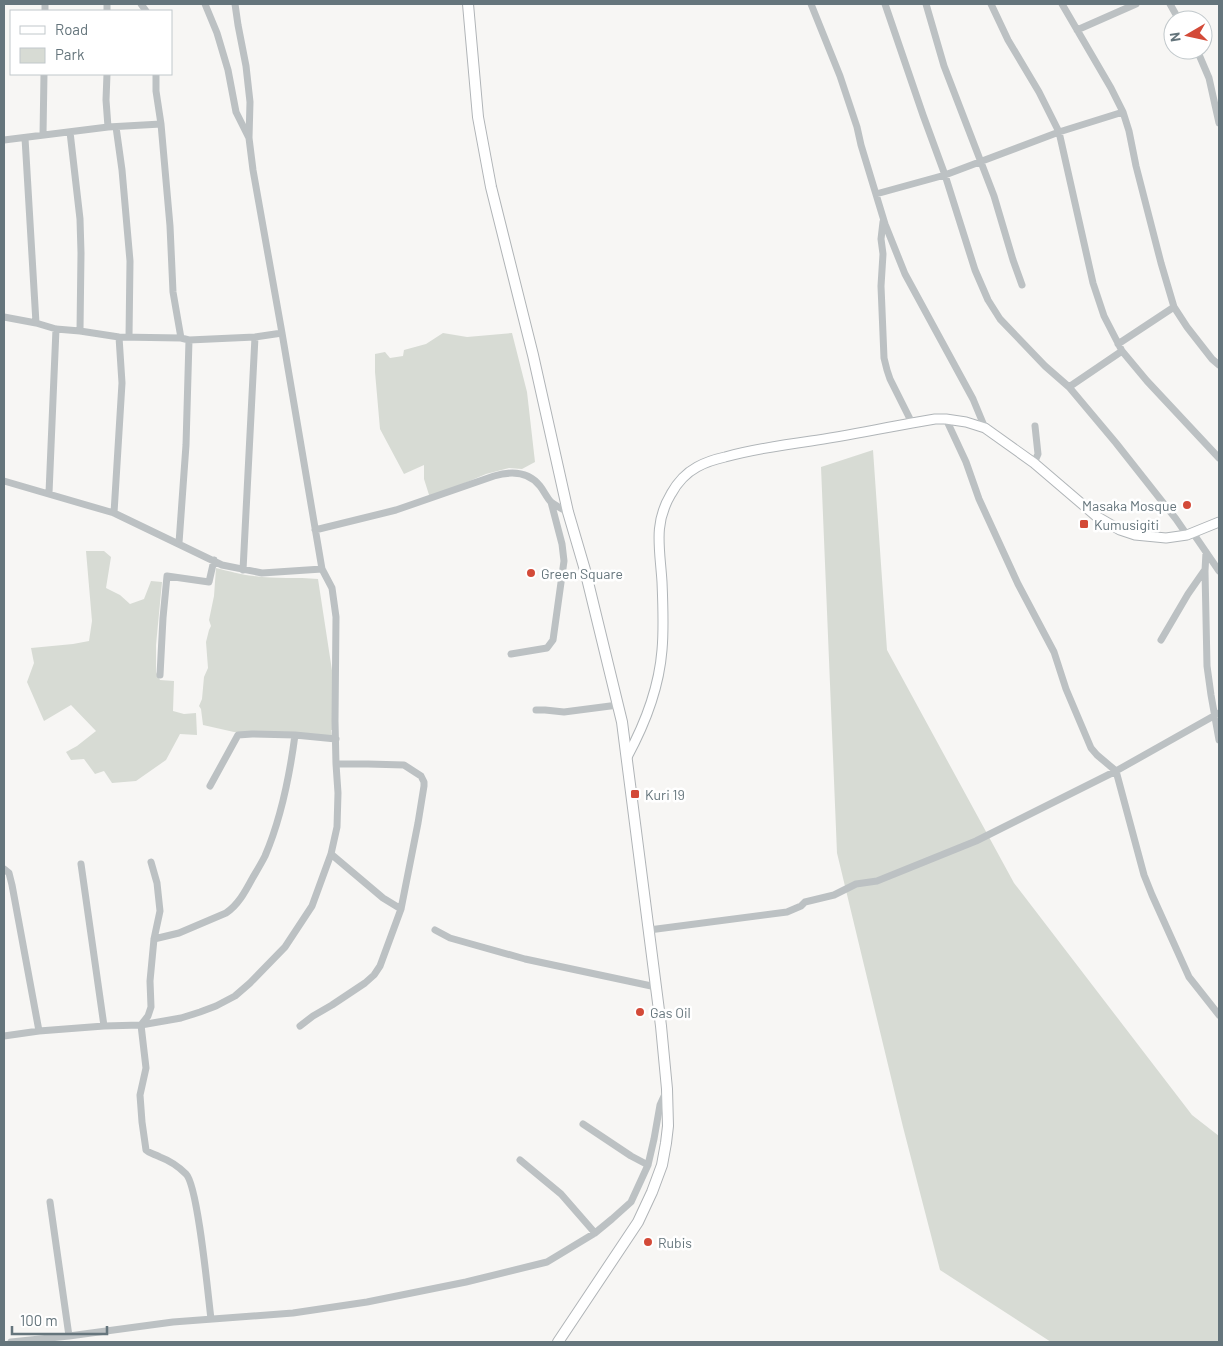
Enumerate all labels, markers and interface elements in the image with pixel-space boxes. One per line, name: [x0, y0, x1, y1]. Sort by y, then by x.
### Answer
legend: [10, 10, 172, 75]
north arrow: [1163, 10, 1213, 60]
text: Road: [55, 20, 88, 38]
text: N: [1166, 31, 1184, 43]
text: Park: [55, 45, 85, 63]
place label: Masaka Mosque: [1082, 497, 1177, 514]
marker: Masaka Mosque: [1181, 499, 1193, 511]
place label: Kumusigiti: [1094, 516, 1159, 533]
marker: Kumusigiti: [1078, 518, 1090, 530]
place label: Green Square: [541, 565, 623, 582]
marker: Green Square: [525, 567, 537, 579]
place label: Kuri 19: [645, 786, 685, 803]
marker: Kuri 19: [629, 788, 641, 800]
place label: Gas Oil: [650, 1004, 691, 1021]
marker: Gas Oil: [634, 1006, 646, 1018]
place label: Rubis: [658, 1234, 692, 1251]
marker: Rubis: [642, 1236, 654, 1248]
scale bar: [12, 1304, 108, 1336]
text: 100 m: [20, 1311, 58, 1329]

